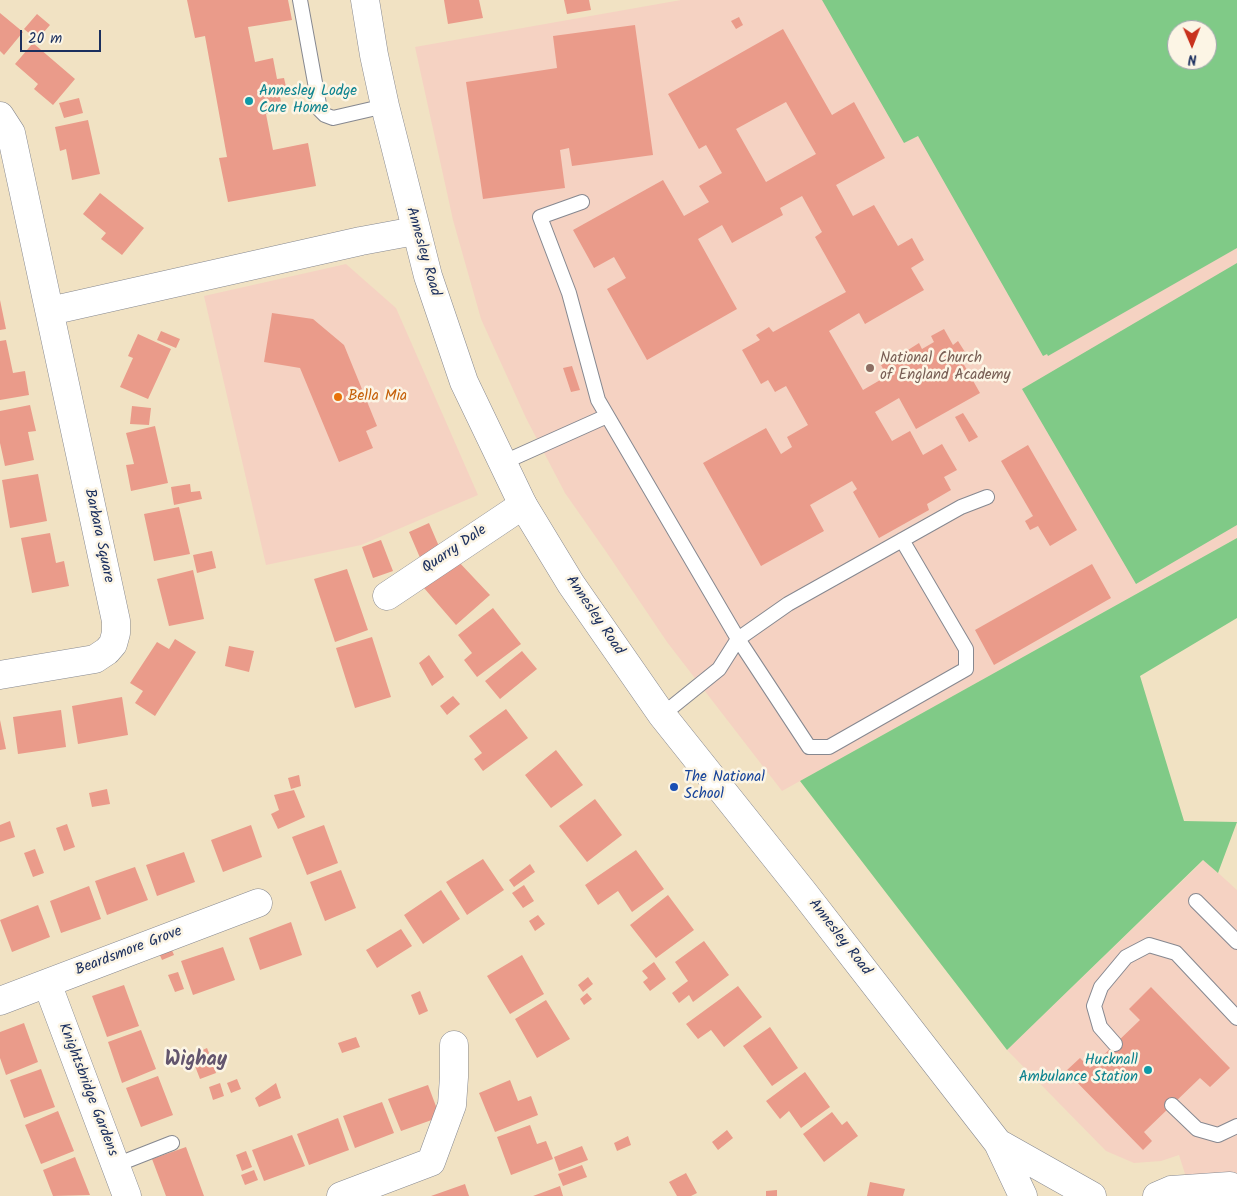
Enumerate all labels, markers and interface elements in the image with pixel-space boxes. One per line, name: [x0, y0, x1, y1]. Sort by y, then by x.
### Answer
scale bar: [22, 20, 104, 52]
north arrow: [1167, 20, 1217, 70]
text: 20 m: [28, 27, 62, 51]
text: N: [1188, 48, 1197, 70]
place label: Annesley Lodge Care Home: [259, 83, 357, 118]
marker: Annesley Lodge Care Home: [243, 95, 255, 107]
street label: Annesley Road: [401, 205, 443, 299]
place label: National Church of England Academy: [880, 350, 1011, 385]
marker: National Church of England Academy: [864, 362, 876, 374]
place label: Bella Mia: [348, 388, 407, 406]
marker: Bella Mia: [332, 391, 344, 403]
street label: Barbara Square: [79, 487, 117, 585]
street label: Quarry Dale: [419, 522, 491, 578]
street label: Annesley Road: [561, 573, 627, 659]
place label: The National School: [684, 769, 765, 804]
marker: The National School: [668, 781, 680, 793]
street label: Annesley Road: [804, 896, 874, 980]
street label: Beardsmore Grove: [73, 923, 185, 981]
street label: Knightsbridge Gardens: [53, 1021, 121, 1159]
district label: Wighay: [165, 1050, 227, 1074]
place label: Hucknall Ambulance Station: [1019, 1052, 1138, 1087]
marker: Hucknall Ambulance Station: [1142, 1064, 1154, 1076]

